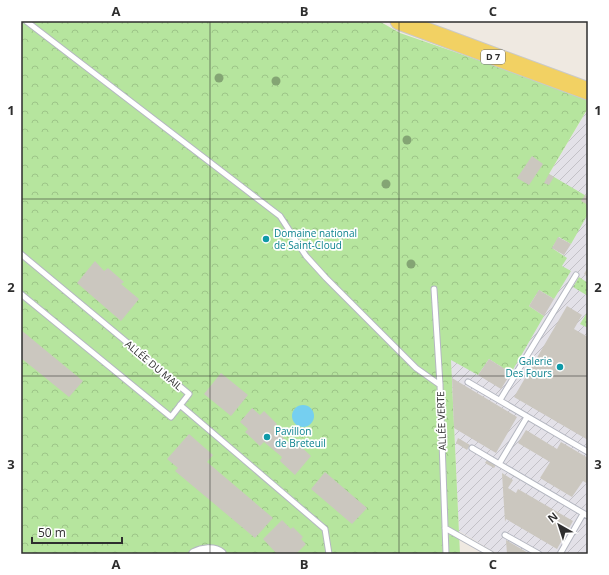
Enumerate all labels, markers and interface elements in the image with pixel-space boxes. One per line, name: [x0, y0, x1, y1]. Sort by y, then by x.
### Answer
text: A: [112, 2, 121, 20]
text: B: [300, 2, 309, 20]
text: C: [489, 2, 497, 20]
road number: D 7: [481, 50, 505, 64]
text: 1: [7, 101, 15, 119]
text: 1: [594, 101, 602, 119]
place label: Domaine national de Saint-Cloud: [274, 226, 357, 252]
marker: Domaine national de Saint-Cloud: [261, 234, 271, 244]
text: 2: [7, 278, 15, 296]
text: 2: [594, 278, 602, 296]
street label: ALLÉE DU MAIL: [122, 337, 186, 393]
place label: Galerie Des Fours: [506, 354, 552, 380]
marker: Galerie Des Fours: [555, 362, 565, 372]
street label: ALLÉE VERTE: [433, 391, 449, 451]
place label: Pavillon de Breteuil: [275, 424, 326, 450]
marker: Pavillon de Breteuil: [262, 432, 272, 442]
text: 3: [7, 455, 15, 473]
text: 3: [594, 455, 602, 473]
north arrow: [539, 505, 579, 545]
text: N: [544, 508, 561, 525]
scale bar: [32, 519, 122, 545]
text: 50 m: [38, 524, 66, 541]
text: A: [112, 555, 121, 573]
text: B: [300, 555, 309, 573]
text: C: [489, 555, 497, 573]

